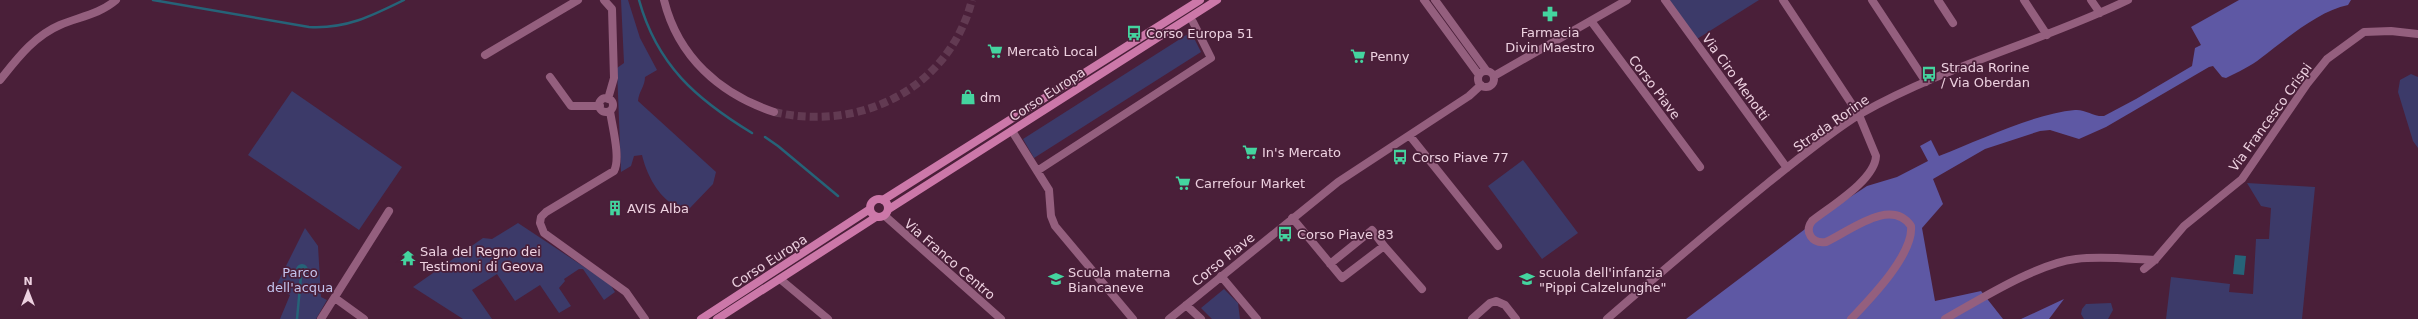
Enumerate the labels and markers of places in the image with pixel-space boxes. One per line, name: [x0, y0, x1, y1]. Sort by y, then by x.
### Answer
pharmacy icon: Farmacia Divin Maestro: [1541, 5, 1559, 23]
bus stop icon: Corso Europa 51: [1125, 24, 1143, 42]
place label: Farmacia Divin Maestro: [1505, 25, 1595, 55]
place label: Corso Europa 51: [1146, 26, 1254, 41]
supermarket icon: Mercatò Local: [986, 42, 1004, 60]
place label: Mercatò Local: [1007, 44, 1097, 59]
supermarket icon: Penny: [1349, 47, 1367, 65]
place label: Penny: [1370, 49, 1410, 64]
place label: Strada Rorine / Via Oberdan: [1941, 60, 2030, 90]
bus stop icon: Strada Rorine / Via Oberdan: [1920, 65, 1938, 83]
shop icon: dm: [959, 88, 977, 106]
place label: dm: [980, 90, 1001, 105]
supermarket icon: In's Mercato: [1241, 143, 1259, 161]
place label: In's Mercato: [1262, 145, 1341, 160]
bus stop icon: Corso Piave 77: [1391, 148, 1409, 166]
place label: Corso Piave 77: [1412, 150, 1509, 165]
supermarket icon: Carrefour Market: [1174, 174, 1192, 192]
place label: Carrefour Market: [1195, 176, 1305, 191]
building icon: AVIS Alba: [606, 199, 624, 217]
place label: AVIS Alba: [627, 201, 689, 216]
bus stop icon: Corso Piave 83: [1276, 225, 1294, 243]
place label: Corso Piave 83: [1297, 227, 1394, 242]
place label: Sala del Regno dei Testimoni di Geova: [419, 244, 544, 274]
temple icon: Sala del Regno dei Testimoni di Geova: [399, 249, 417, 267]
place label: Scuola materna Biancaneve: [1068, 265, 1170, 295]
place label: scuola dell'infanzia "Pippi Calzelunghe": [1539, 265, 1666, 295]
school or university icon: Scuola materna Biancaneve: [1047, 270, 1065, 288]
school or university icon: scuola dell'infanzia "Pippi Calzelunghe": [1518, 270, 1536, 288]

